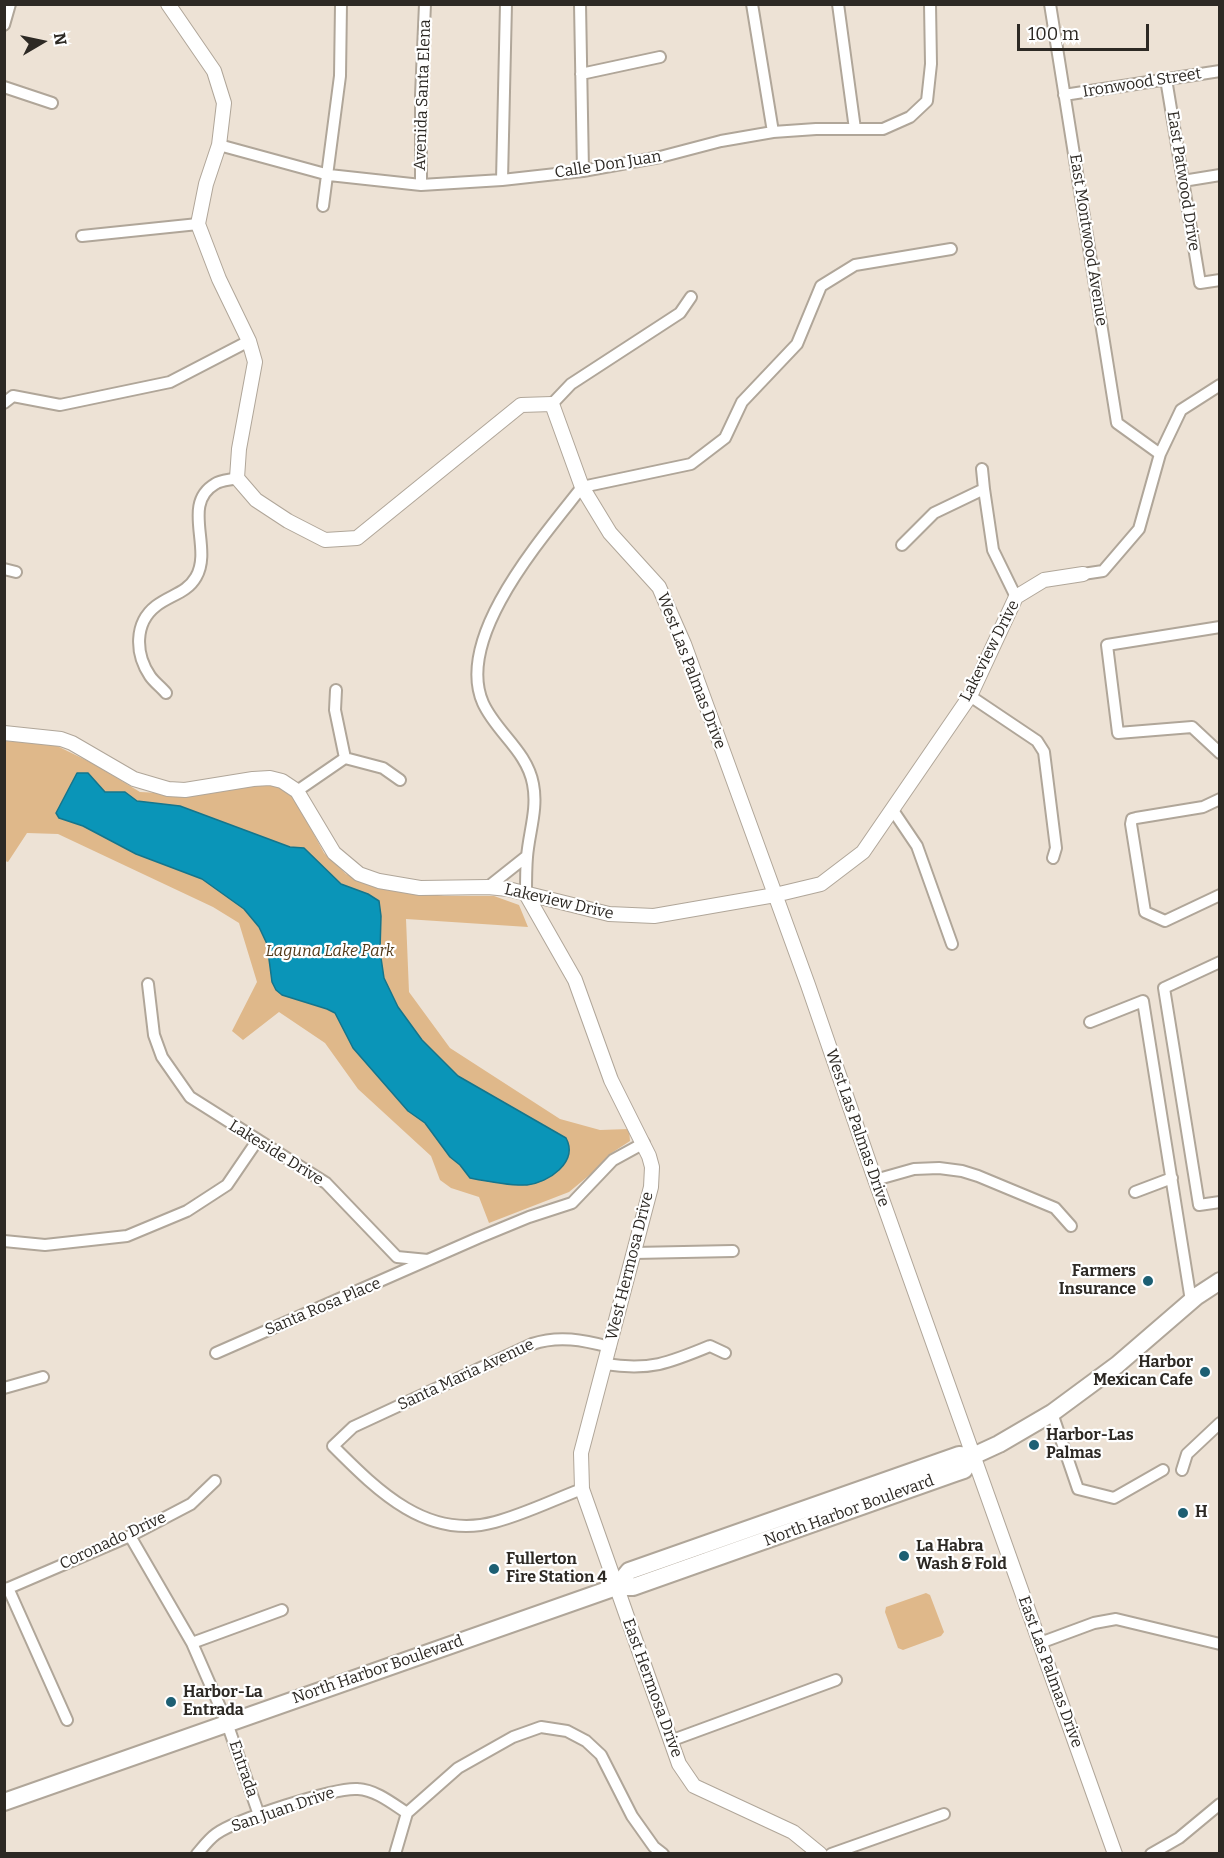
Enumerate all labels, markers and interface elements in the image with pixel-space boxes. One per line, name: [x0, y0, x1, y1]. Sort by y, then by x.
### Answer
north arrow: [12, 12, 72, 72]
scale bar: [1020, 12, 1152, 50]
street label: Avenida Santa Elena: [411, 19, 435, 171]
text: 100 m: [1028, 23, 1079, 45]
text: N: [50, 32, 71, 47]
street label: Ironwood Street: [1081, 64, 1203, 102]
street label: East Patwood Drive: [1162, 110, 1204, 252]
street label: Calle Don Juan: [553, 147, 663, 183]
street label: East Montwood Avenue: [1065, 153, 1111, 327]
street label: West Las Palmas Drive: [652, 590, 730, 752]
street label: Lakeview Drive: [956, 597, 1024, 705]
street label: Lakeview Drive: [503, 880, 615, 924]
park label: Laguna Lake Park: [265, 942, 395, 962]
street label: West Las Palmas Drive: [821, 1047, 893, 1209]
street label: Lakeside Drive: [225, 1116, 327, 1190]
street label: West Hermosa Drive: [602, 1190, 658, 1342]
place label: Farmers Insurance: [1059, 1262, 1136, 1300]
street label: Santa Rosa Place: [262, 1274, 384, 1340]
marker: Farmers Insurance: [1141, 1274, 1155, 1288]
street label: Santa Maria Avenue: [395, 1335, 537, 1415]
place label: Harbor Mexican Cafe: [1093, 1353, 1193, 1391]
marker: Harbor Mexican Cafe: [1198, 1365, 1212, 1379]
place label: Harbor-Las Palmas: [1046, 1426, 1134, 1464]
marker: Harbor-Las Palmas: [1027, 1438, 1041, 1452]
street label: North Harbor Boulevard: [761, 1471, 937, 1551]
place label: H: [1195, 1503, 1208, 1523]
marker: H: [1176, 1506, 1190, 1520]
street label: Coronado Drive: [57, 1508, 169, 1574]
place label: La Habra Wash & Fold: [916, 1537, 1007, 1575]
marker: La Habra Wash & Fold: [897, 1549, 911, 1563]
place label: Fullerton Fire Station 4: [506, 1550, 607, 1588]
marker: Fullerton Fire Station 4: [487, 1562, 501, 1576]
street label: East Las Palmas Drive: [1014, 1594, 1086, 1750]
street label: East Hermosa Drive: [618, 1616, 686, 1760]
street label: North Harbor Boulevard: [290, 1632, 466, 1708]
place label: Harbor-La Entrada: [183, 1683, 263, 1721]
marker: Harbor-La Entrada: [164, 1695, 178, 1709]
street label: Entrada: [224, 1738, 262, 1800]
street label: San Juan Drive: [229, 1783, 337, 1837]

